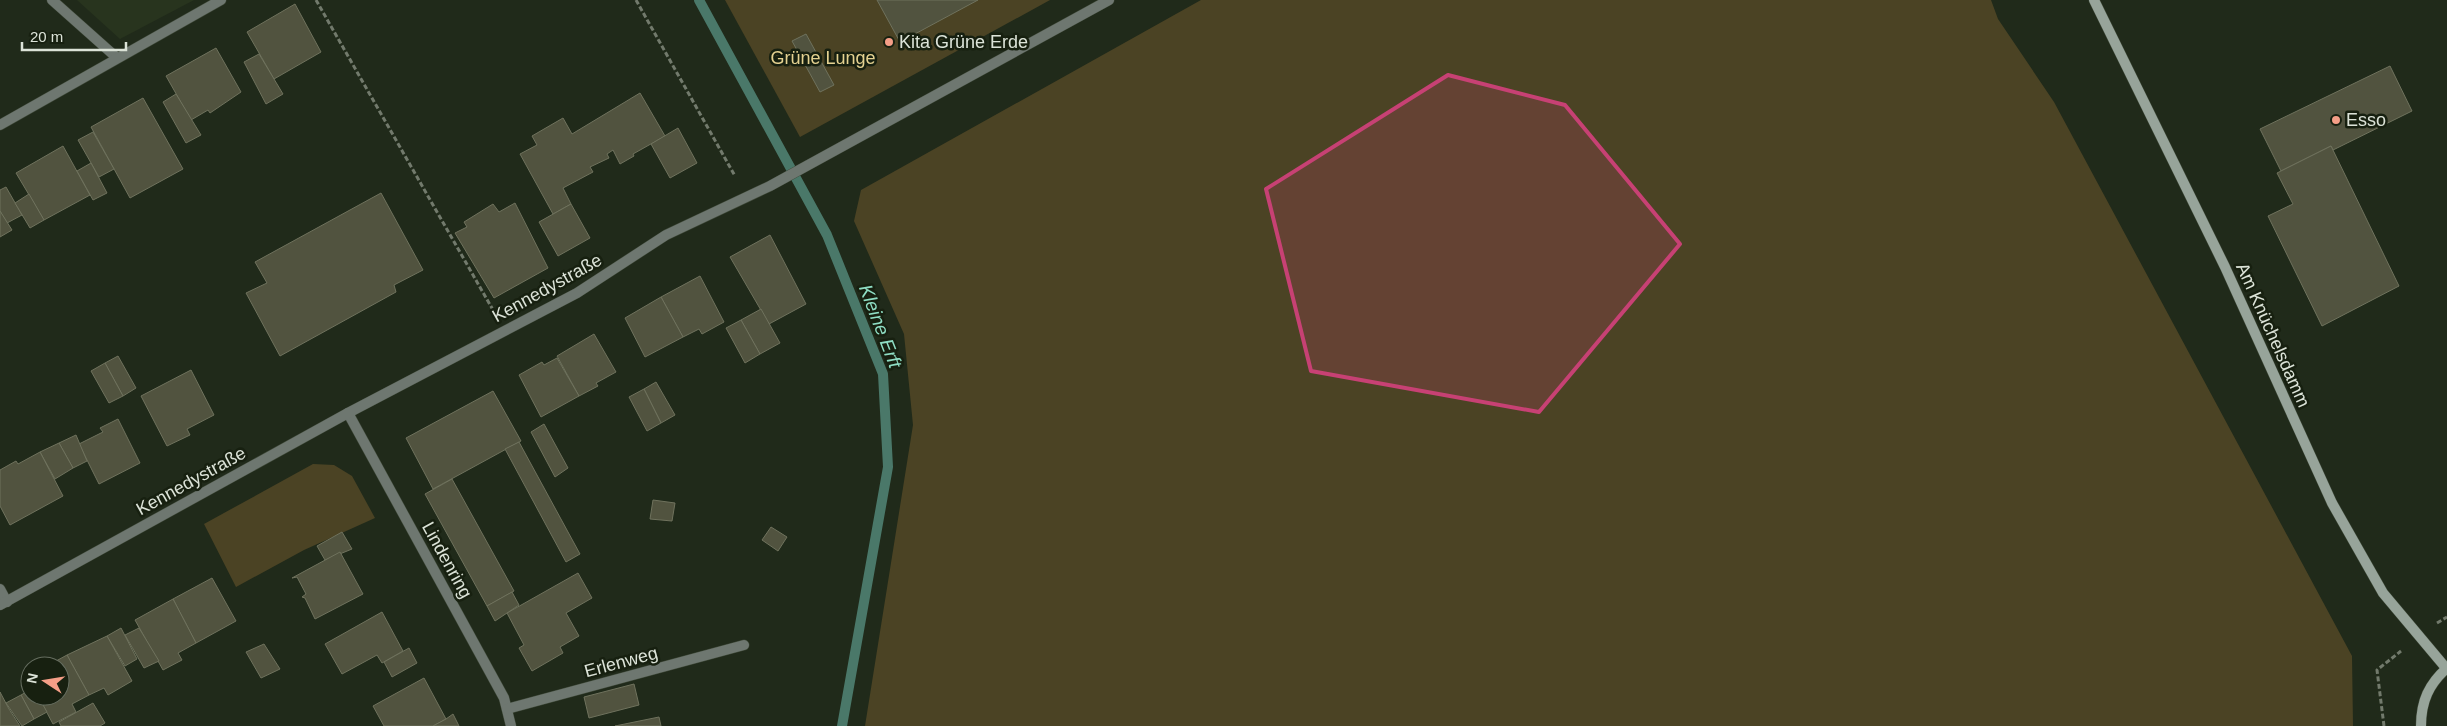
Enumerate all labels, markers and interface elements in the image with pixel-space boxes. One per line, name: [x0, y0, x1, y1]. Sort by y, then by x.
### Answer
scale bar: [22, 20, 126, 52]
text: 20 m: [30, 28, 63, 45]
place label: Kita Grüne Erde: [899, 32, 1028, 52]
marker: Kita Grüne Erde: [883, 36, 895, 48]
park label: Grüne Lunge: [770, 48, 876, 68]
place label: Esso: [2346, 110, 2386, 130]
marker: Esso: [2330, 114, 2342, 126]
street label: Kennedystraße: [489, 250, 605, 326]
street label: Am Knüchelsdamm: [2232, 260, 2314, 410]
water label: Kleine Erft: [855, 281, 906, 372]
street label: Kennedystraße: [133, 443, 249, 519]
street label: Lindenring: [418, 518, 476, 602]
street label: Erlenweg: [582, 643, 660, 681]
north arrow: [20, 656, 70, 706]
text: N: [23, 672, 41, 685]

